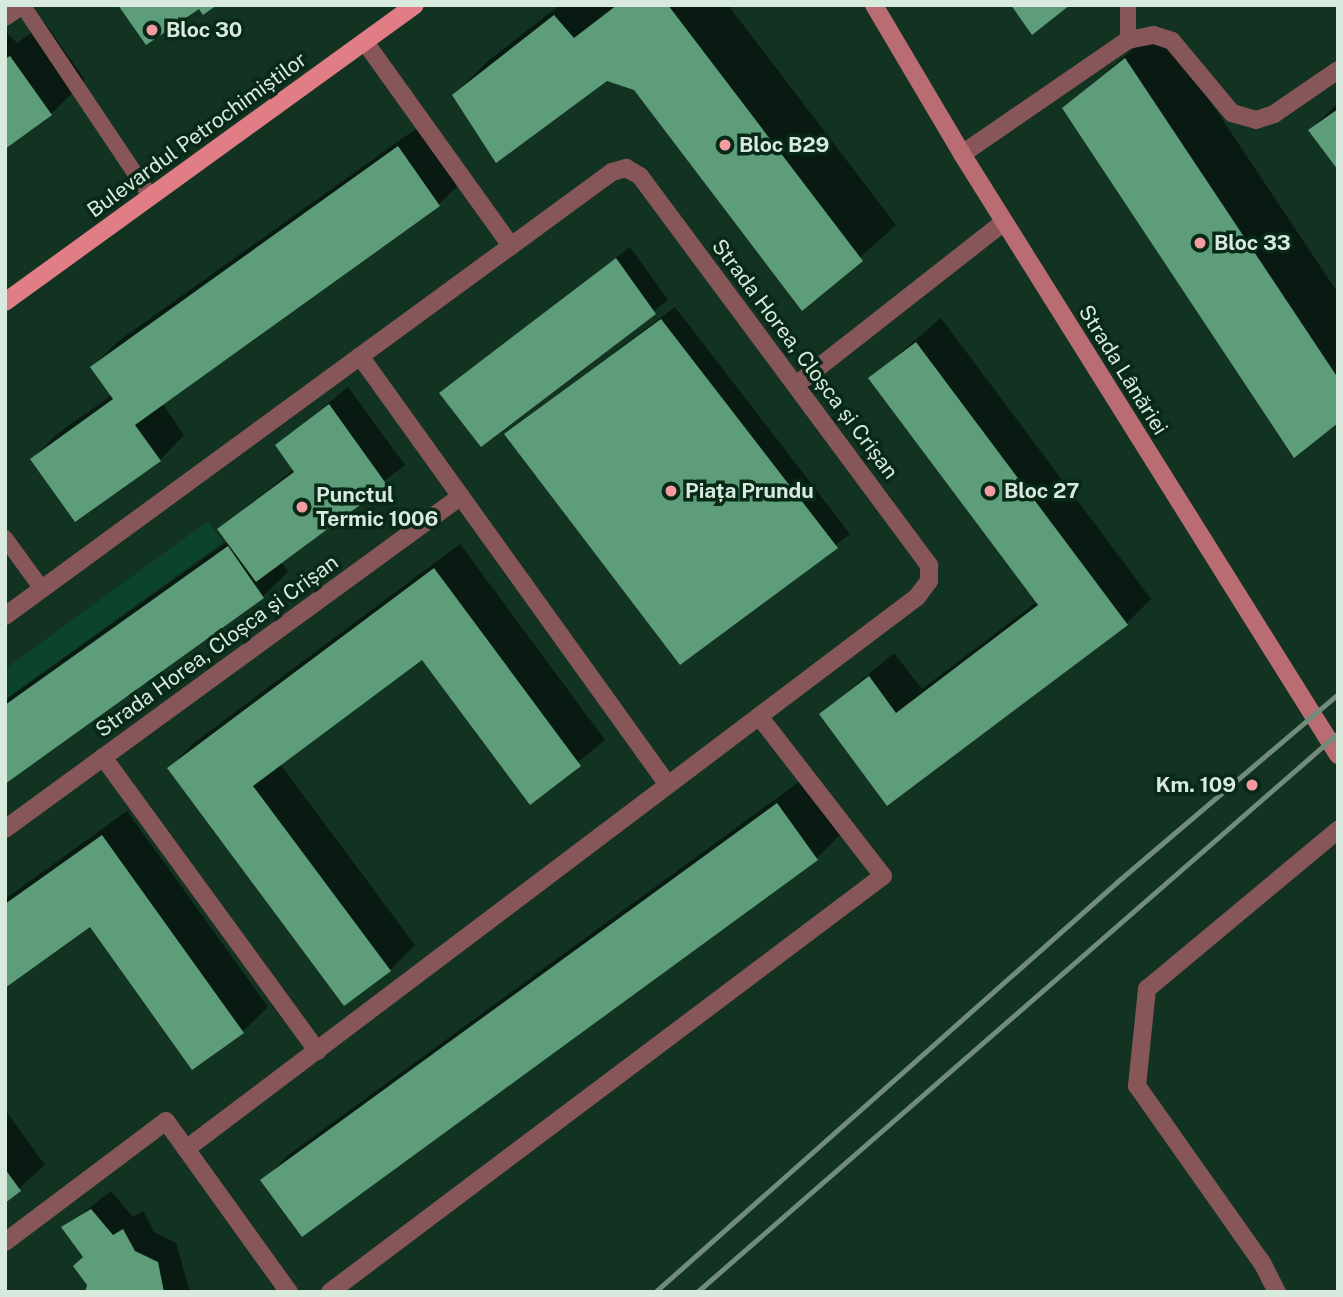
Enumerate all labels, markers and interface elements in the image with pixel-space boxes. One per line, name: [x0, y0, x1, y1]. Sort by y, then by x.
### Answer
place label: Bloc 30: [166, 17, 242, 43]
marker: Bloc 30: [144, 22, 160, 38]
street label: Bulevardul Petrochimiștilor: [82, 47, 312, 223]
place label: Bloc B29: [739, 132, 830, 158]
marker: Bloc B29: [717, 137, 733, 153]
place label: Bloc 33: [1214, 230, 1291, 256]
street label: Strada Horea, Cloșca și Crișan: [707, 234, 903, 484]
marker: Bloc 33: [1192, 235, 1208, 251]
street label: Strada Lânăriei: [1073, 301, 1173, 439]
place label: Piața Prundu: [685, 478, 814, 504]
place label: Bloc 27: [1004, 478, 1079, 504]
place label: Punctul Termic 1006: [316, 482, 439, 532]
marker: Piața Prundu: [663, 483, 679, 499]
marker: Bloc 27: [982, 483, 998, 499]
marker: Punctul Termic 1006: [294, 499, 310, 515]
street label: Strada Horea, Cloșca și Crișan: [91, 549, 343, 743]
place label: Km. 109: [1155, 772, 1236, 798]
marker: Km. 109: [1242, 775, 1262, 795]

